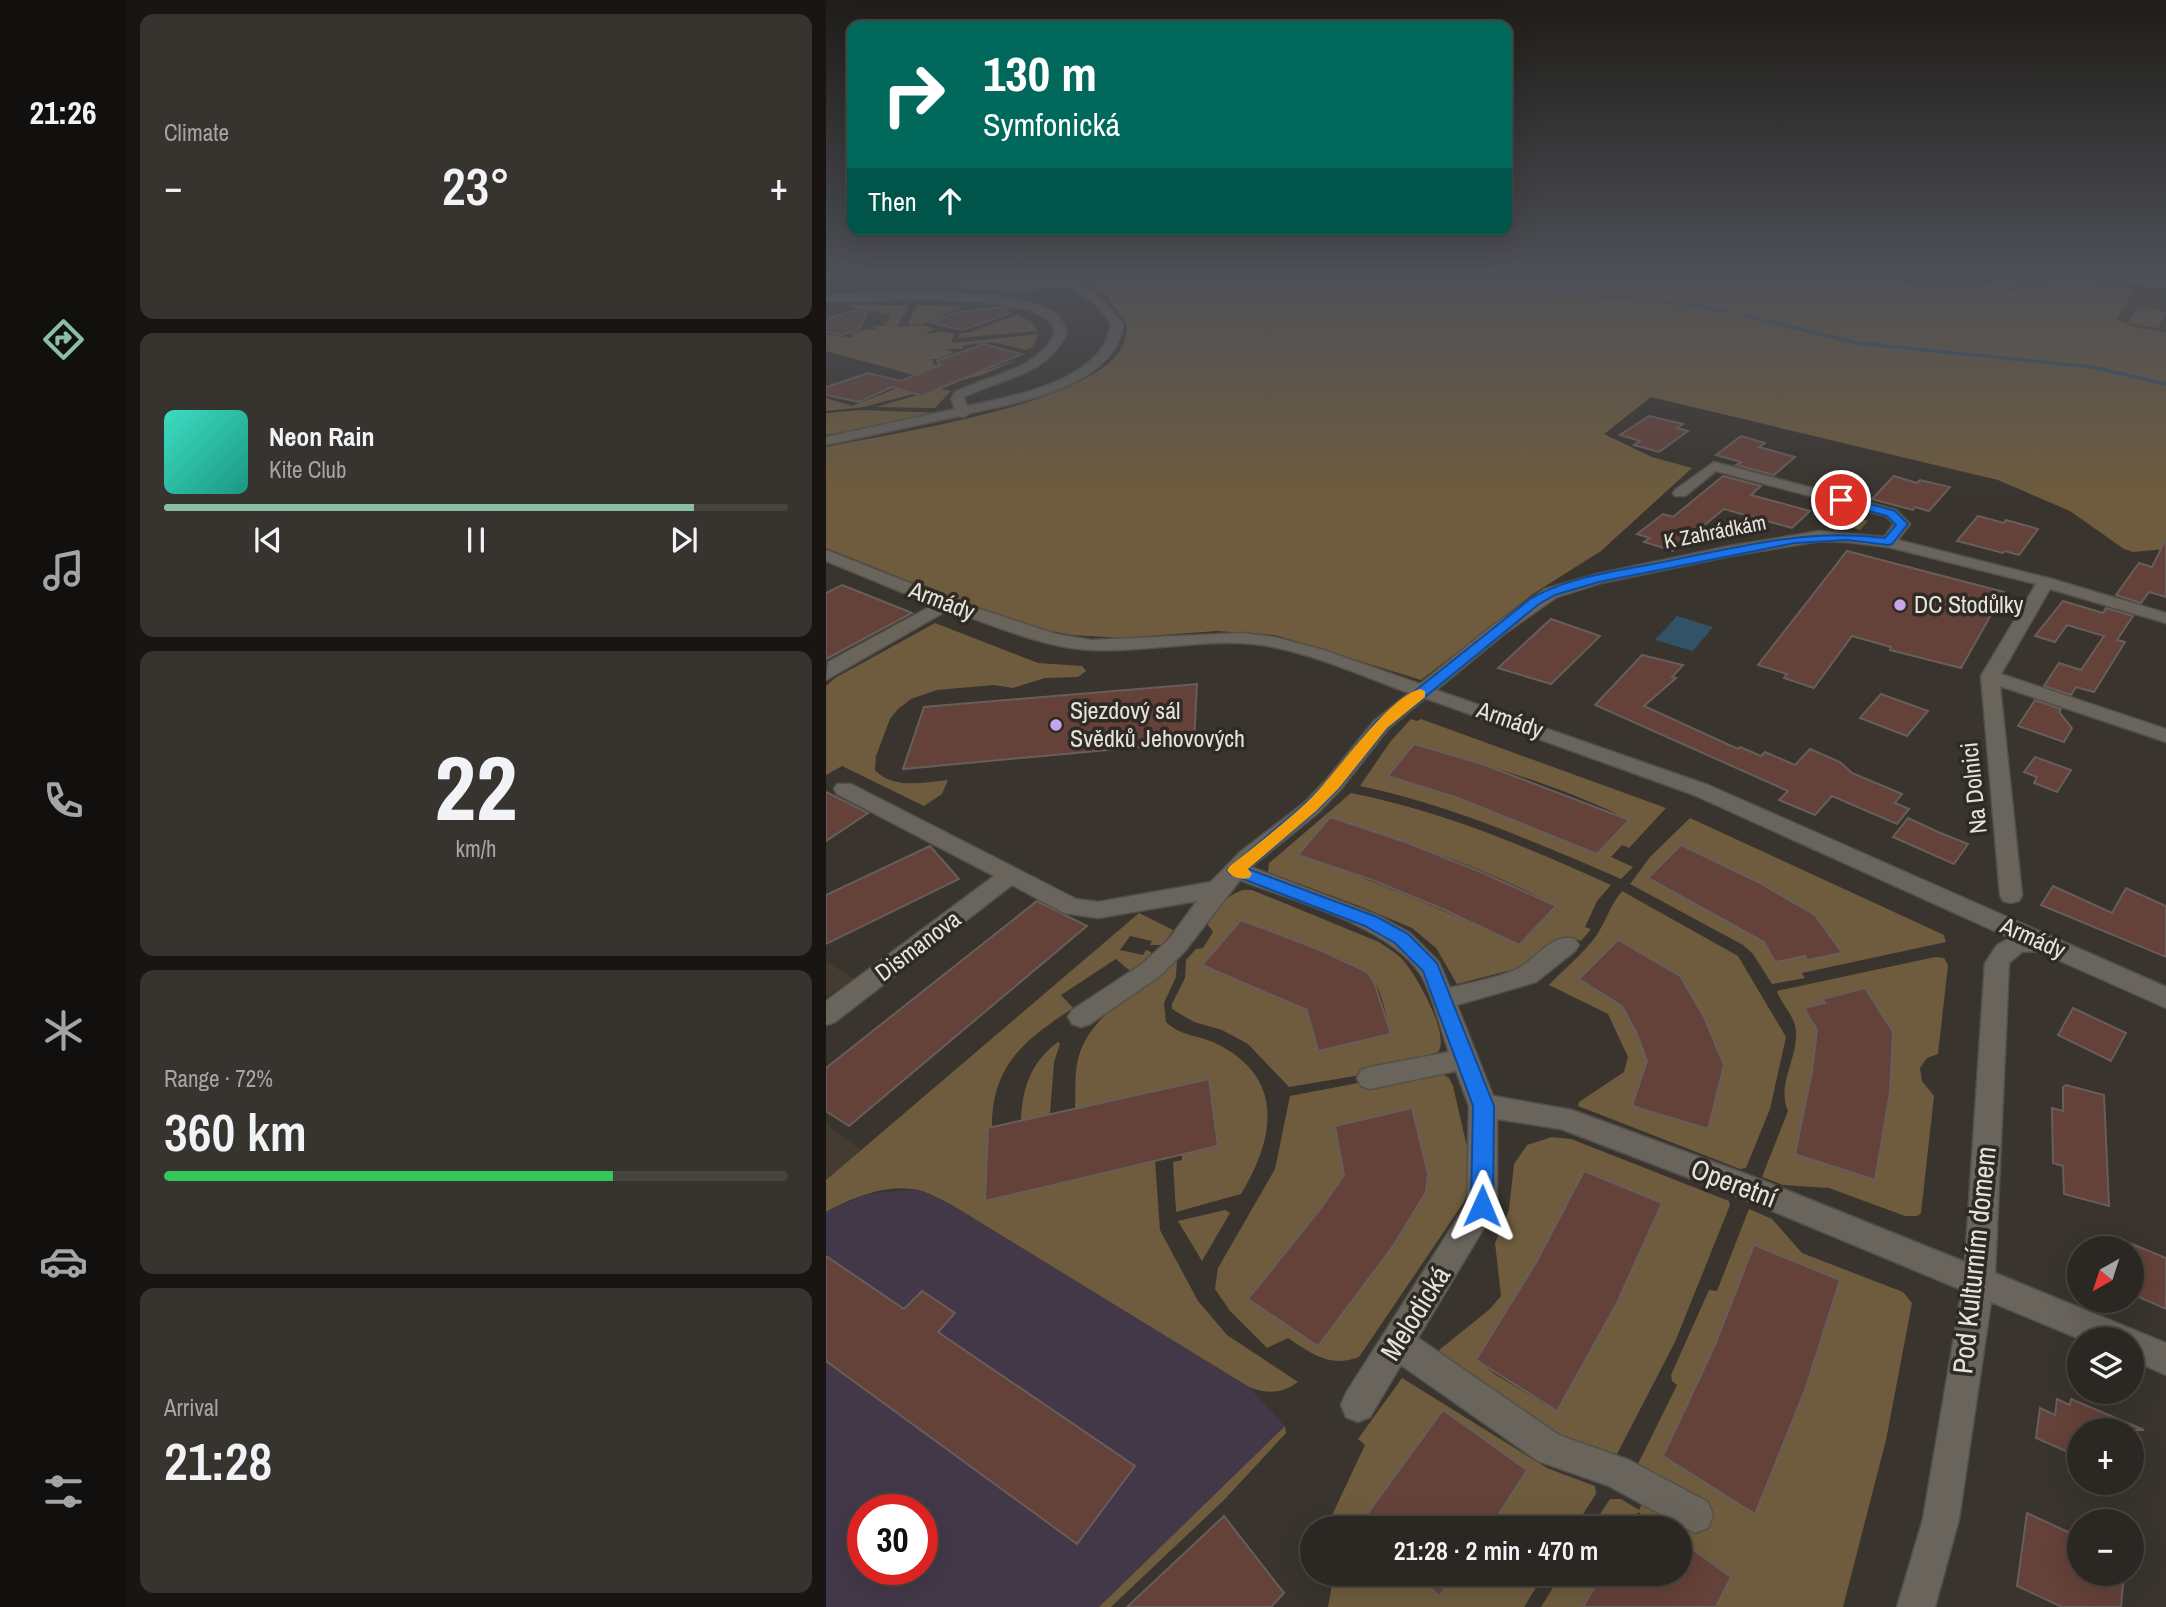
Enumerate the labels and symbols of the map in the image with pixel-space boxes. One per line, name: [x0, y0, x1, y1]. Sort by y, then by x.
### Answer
pin: [1811, 470, 1871, 530]
street label: K Zahrádkám: [1661, 507, 1768, 556]
street label: Armády: [904, 573, 980, 627]
place label: DC Stodůlky: [1914, 588, 2024, 620]
marker: DC Stodůlky: [1892, 597, 1908, 613]
street label: Armády: [1472, 693, 1548, 745]
place label: Sjezdový sál Svědků Jehovových: [1070, 694, 1245, 754]
marker: Sjezdový sál Svědků Jehovových: [1048, 717, 1064, 733]
street label: Na Dolnici: [1952, 741, 1994, 835]
street label: Dismanova: [868, 902, 967, 988]
street label: Armády: [1995, 908, 2071, 966]
street label: Pod Kulturním domem: [1943, 1144, 2005, 1376]
street label: Operetní: [1685, 1149, 1783, 1217]
position arrow: [1445, 1169, 1519, 1243]
north arrow: [2067, 1236, 2144, 1312]
street label: Melodická: [1371, 1258, 1459, 1367]
speed limit sign: 30: [847, 1494, 938, 1585]

